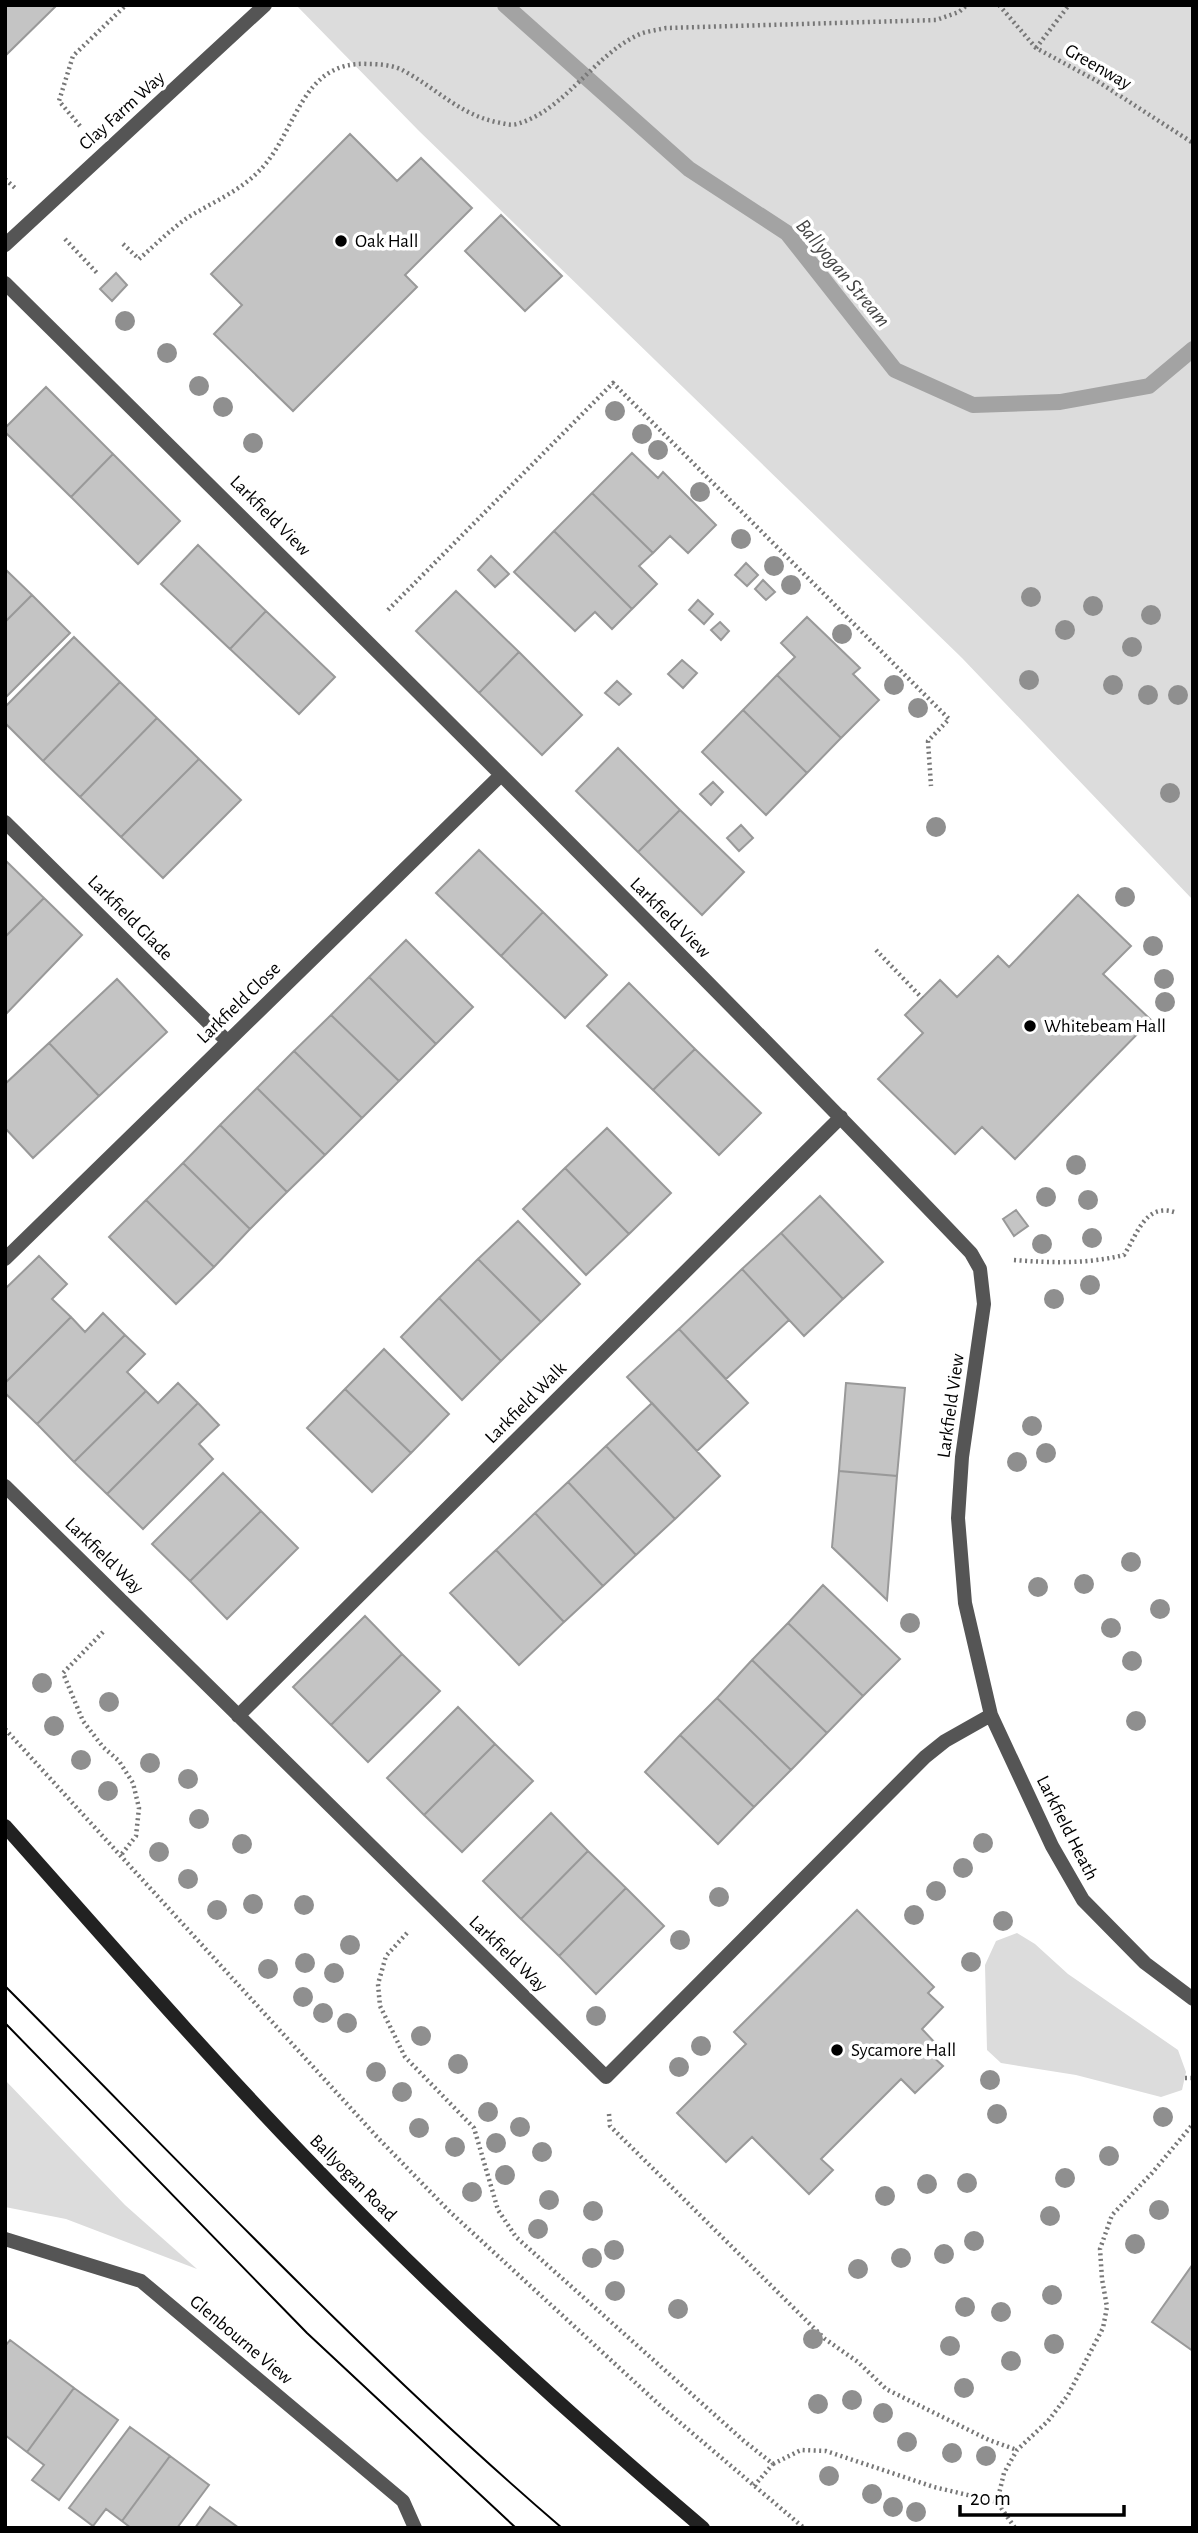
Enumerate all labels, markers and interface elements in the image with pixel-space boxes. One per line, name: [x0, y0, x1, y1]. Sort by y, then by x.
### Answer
street label: Greenway: [1062, 40, 1134, 94]
street label: Clay Farm Way: [76, 68, 168, 154]
water label: Ballyogan Stream: [792, 215, 894, 331]
place label: Oak Hall: [355, 232, 418, 251]
marker: Oak Hall: [333, 233, 349, 249]
street label: Larkfield View: [226, 472, 314, 560]
street label: Larkfield Glade: [84, 872, 176, 964]
street label: Larkfield View: [626, 874, 714, 962]
street label: Larkfield Close: [194, 959, 284, 1047]
place label: Whitebeam Hall: [1044, 1017, 1166, 1036]
marker: Whitebeam Hall: [1022, 1018, 1038, 1034]
street label: Larkfield View: [934, 1352, 968, 1459]
street label: Larkfield Walk: [482, 1358, 571, 1447]
street label: Larkfield Way: [61, 1514, 147, 1598]
street label: Larkfield Heath: [1033, 1773, 1101, 1883]
street label: Larkfield Way: [465, 1912, 551, 1996]
place label: Sycamore Hall: [851, 2041, 956, 2060]
marker: Sycamore Hall: [829, 2042, 845, 2058]
street label: Ballyogan Road: [306, 2131, 400, 2225]
street label: Glenbourne View: [186, 2292, 296, 2388]
scale bar: [960, 2474, 1124, 2518]
text: 20 m: [970, 2488, 1011, 2509]

